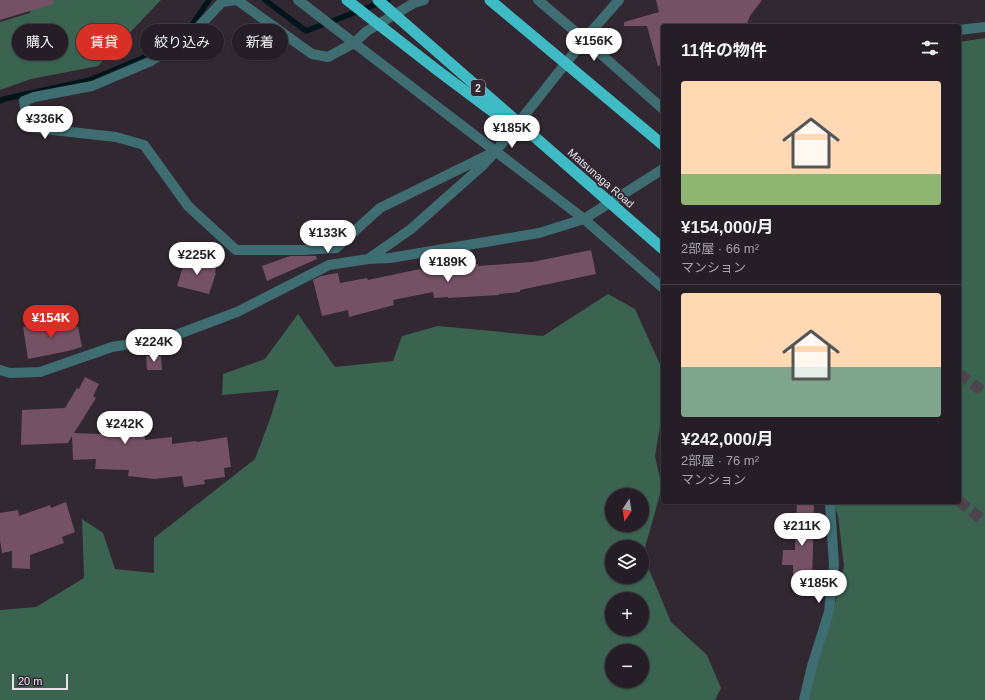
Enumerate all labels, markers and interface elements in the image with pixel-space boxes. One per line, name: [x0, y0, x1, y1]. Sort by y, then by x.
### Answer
chip: 購入: [12, 24, 68, 60]
chip: 賃貸: [76, 24, 132, 60]
chip: 絞り込み: [140, 24, 224, 60]
chip: 新着: [232, 24, 288, 60]
pin: ¥156K: [566, 28, 622, 62]
text: ¥156K: [575, 33, 613, 48]
icon: filters: [919, 37, 941, 59]
text: 11件の物件: [681, 41, 767, 60]
road number: 2: [471, 80, 485, 96]
pin: ¥336K: [17, 106, 73, 140]
icon: home: [775, 107, 847, 179]
text: ¥336K: [26, 111, 64, 126]
pin: ¥185K: [484, 115, 540, 149]
text: ¥185K: [493, 120, 531, 135]
street label: Matsunaga Road: [565, 146, 637, 210]
text: ¥154,000/月: [681, 218, 774, 237]
pin: ¥133K: [300, 220, 356, 254]
text: ¥133K: [309, 225, 347, 240]
text: 2部屋 · 66 m²: [681, 241, 759, 256]
pin: ¥225K: [169, 242, 225, 276]
text: ¥225K: [178, 247, 216, 262]
pin: ¥189K: [420, 249, 476, 283]
text: ¥189K: [429, 254, 467, 269]
text: マンション: [681, 260, 746, 275]
pin: ¥154K: [23, 305, 79, 339]
text: ¥154K: [32, 310, 70, 325]
icon: home: [775, 319, 847, 391]
pin: ¥224K: [126, 329, 182, 363]
text: ¥224K: [135, 334, 173, 349]
pin: ¥242K: [97, 411, 153, 445]
text: ¥242K: [106, 416, 144, 431]
text: ¥242,000/月: [681, 430, 774, 449]
text: 2部屋 · 76 m²: [681, 453, 759, 468]
text: マンション: [681, 472, 746, 487]
north arrow: [605, 488, 649, 532]
map controls: [605, 488, 649, 688]
pin: ¥211K: [774, 513, 830, 547]
text: ¥211K: [783, 518, 821, 533]
button: layers: [605, 540, 649, 584]
pin: ¥185K: [791, 570, 847, 604]
text: ¥185K: [800, 575, 838, 590]
button: +: [605, 592, 649, 636]
button: −: [605, 644, 649, 688]
scale bar: [12, 672, 68, 691]
text: 20 m: [18, 675, 42, 687]

